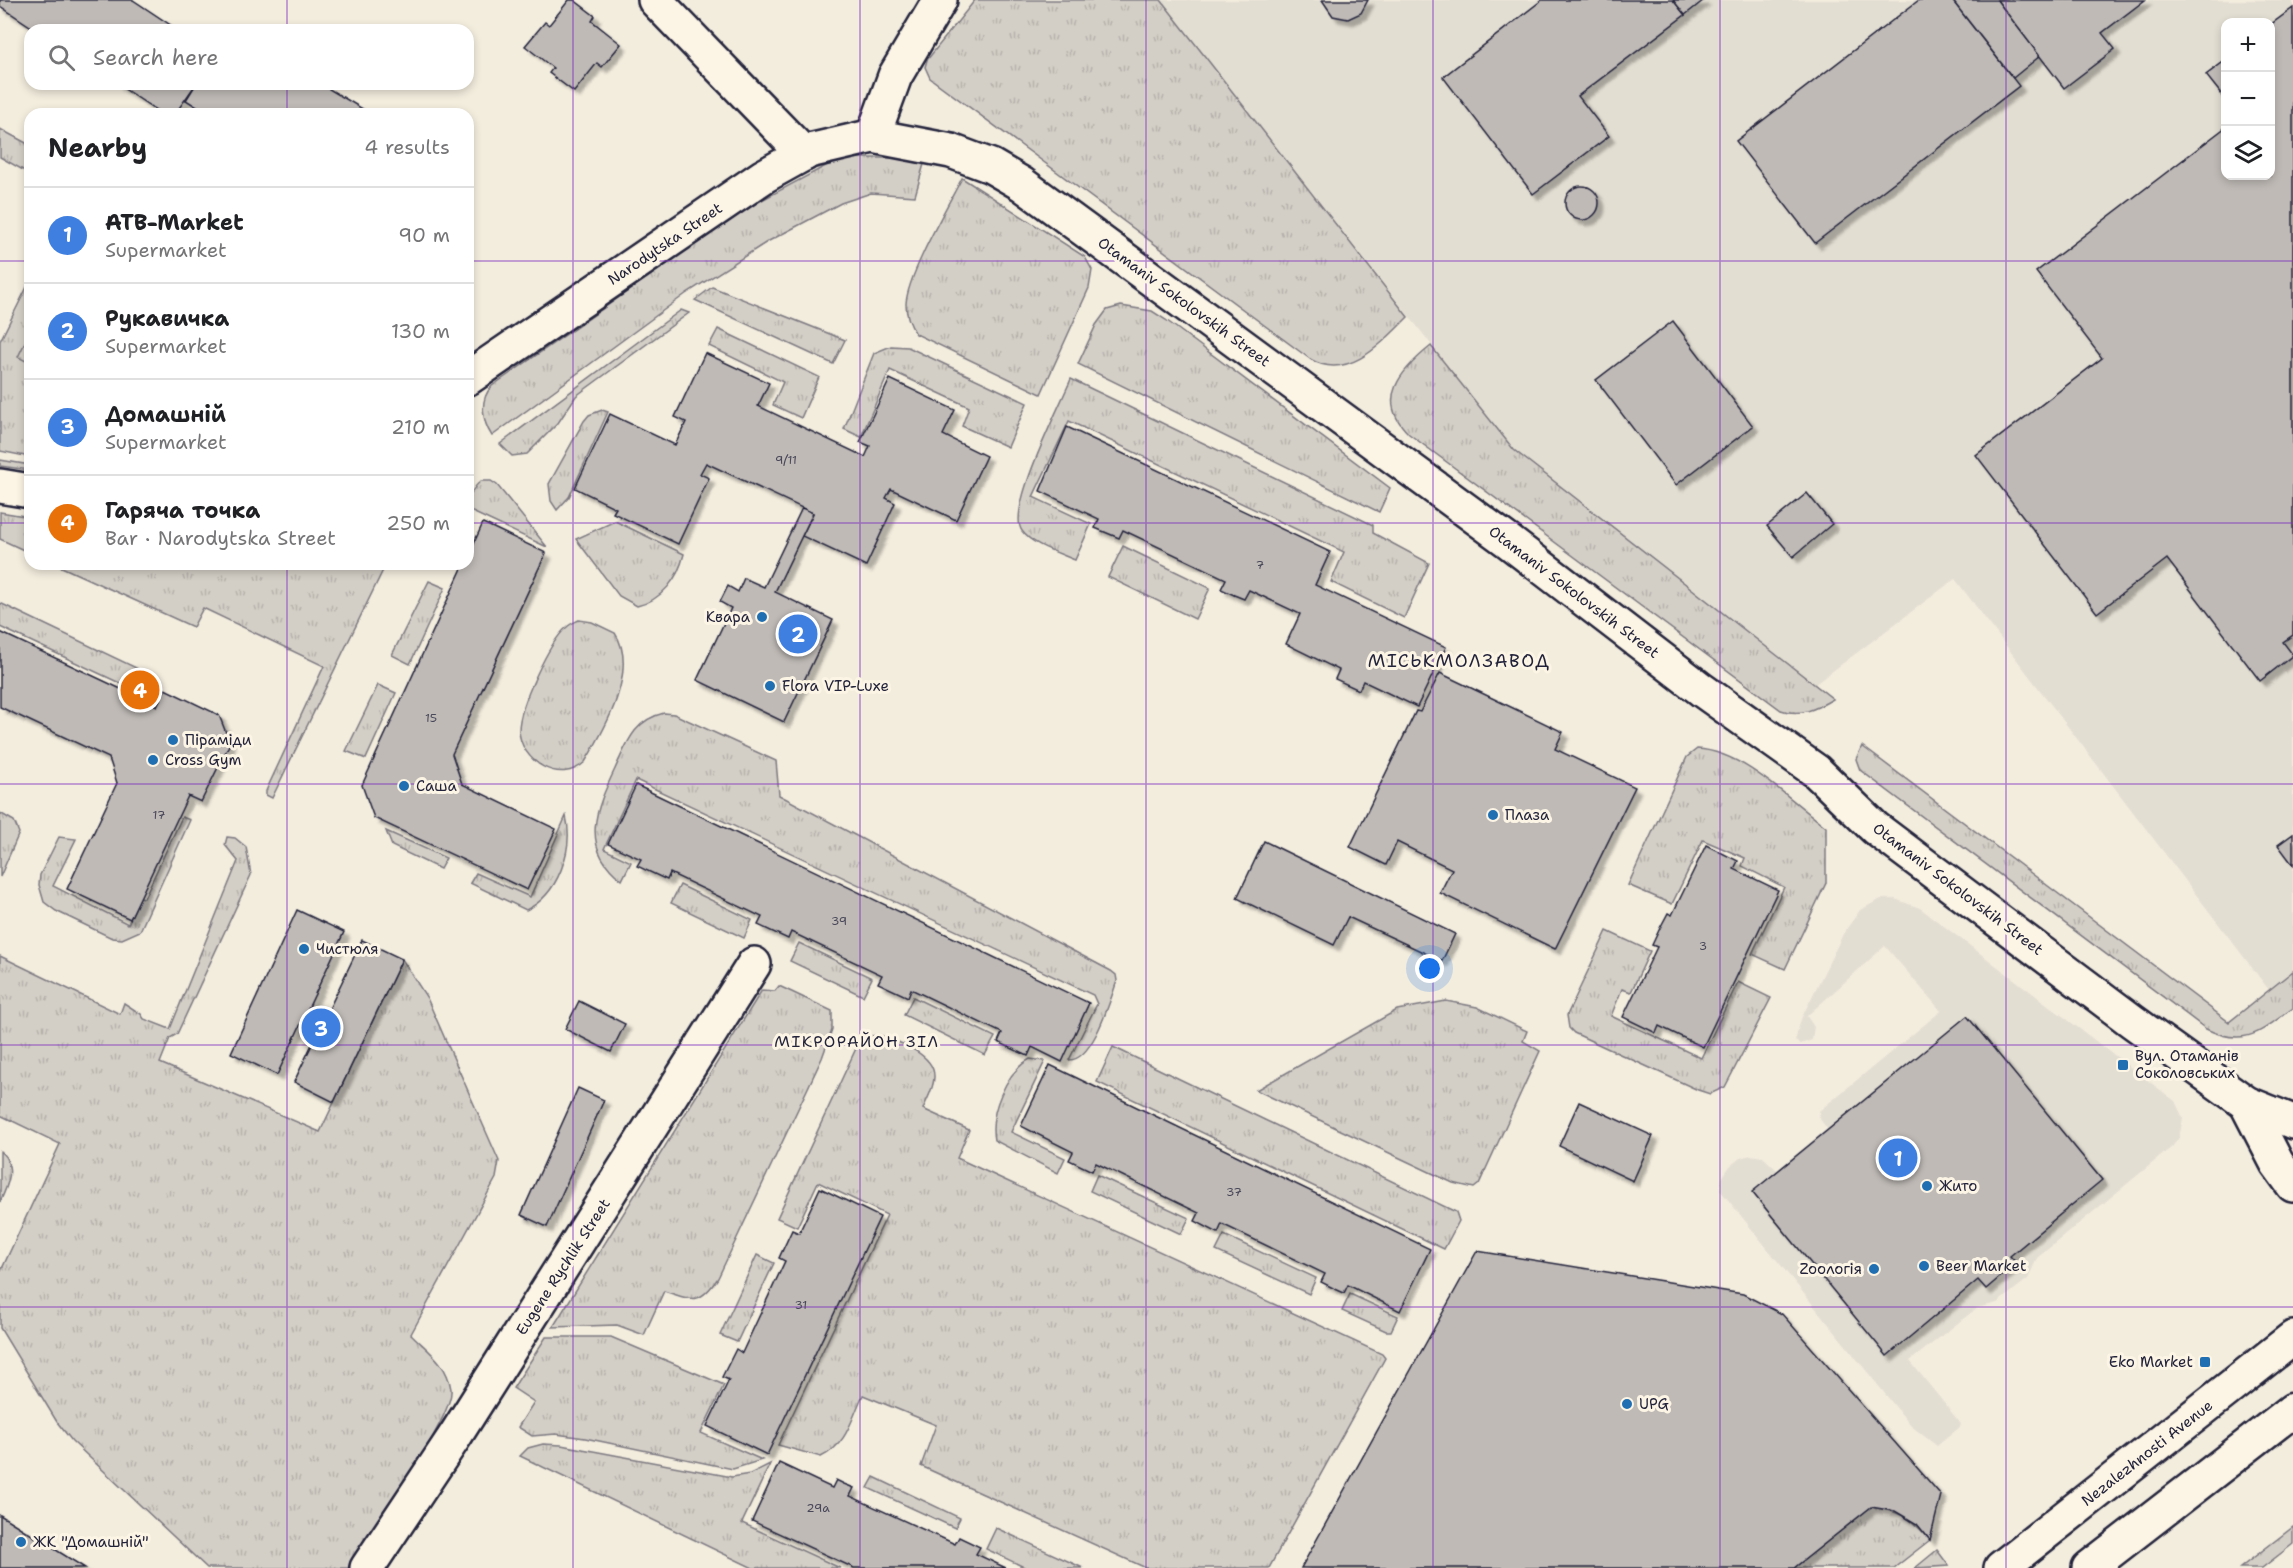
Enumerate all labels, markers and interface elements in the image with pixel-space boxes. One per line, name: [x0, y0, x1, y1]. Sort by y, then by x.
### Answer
map controls: [2221, 18, 2275, 180]
button: +: [2221, 18, 2275, 72]
search box: [24, 24, 474, 90]
icon: search: [45, 41, 78, 74]
text: Search here: [93, 43, 219, 72]
button: −: [2221, 72, 2275, 126]
button: layers: [2221, 126, 2275, 180]
text: Nearby: [48, 130, 147, 165]
text: 4 results: [364, 134, 450, 160]
street label: Narodytska Street: [604, 198, 726, 290]
text: ATB-Market: [105, 208, 244, 237]
text: 1: [63, 222, 72, 248]
text: 90 m: [398, 222, 450, 248]
street label: Otamaniv Sokolovskih Street: [1094, 233, 1274, 371]
text: Supermarket: [105, 237, 227, 263]
text: Рукавичка: [105, 304, 229, 333]
text: 2: [61, 318, 75, 344]
text: 130 m: [391, 318, 450, 344]
text: Supermarket: [105, 333, 227, 359]
text: Домашній: [105, 400, 226, 429]
text: 3: [61, 414, 75, 440]
text: 210 m: [391, 414, 450, 440]
text: Supermarket: [105, 429, 227, 455]
house number: 9/11: [775, 452, 797, 468]
text: Гаряча точка: [105, 496, 260, 525]
text: 4: [61, 510, 75, 536]
text: 250 m: [386, 510, 450, 536]
street label: Otamaniv Sokolovskih Street: [1485, 521, 1663, 663]
text: Bar · Narodytska Street: [105, 525, 336, 551]
house number: 7: [1256, 557, 1264, 573]
place label: Квара: [706, 607, 751, 627]
marker: Квара: [755, 610, 769, 624]
pin: 2: [778, 612, 818, 656]
district label: МІСЬКМОЛЗАВОД: [1368, 649, 1550, 673]
pin: 4: [120, 668, 160, 712]
place label: Flora VIP-Luxe: [782, 676, 889, 696]
marker: Flora VIP-Luxe: [763, 679, 777, 693]
house number: 15: [425, 710, 437, 726]
place label: Піраміди: [185, 730, 252, 750]
marker: Піраміди: [166, 733, 180, 747]
place label: Cross Gym: [165, 750, 241, 770]
marker: Cross Gym: [146, 753, 160, 767]
place label: Саша: [416, 776, 457, 796]
marker: Саша: [397, 779, 411, 793]
place label: Плаза: [1505, 805, 1550, 825]
house number: 17: [153, 807, 165, 823]
marker: Плаза: [1486, 808, 1500, 822]
street label: Otamaniv Sokolovskih Street: [1869, 818, 2047, 960]
house number: 39: [831, 913, 847, 929]
house number: 3: [1699, 938, 1707, 954]
place label: Чистюля: [316, 939, 379, 959]
marker: Чистюля: [297, 942, 311, 956]
your location: [1415, 954, 1444, 983]
pin: 3: [302, 1006, 340, 1050]
district label: МІКРОРАЙОН ЗІЛ: [774, 1031, 940, 1052]
place label: Вул. Отаманів Соколовських: [2135, 1046, 2239, 1083]
marker: Вул. Отаманів Соколовських: [2116, 1058, 2130, 1072]
pin: 1: [1878, 1136, 1918, 1180]
place label: Жито: [1939, 1176, 1977, 1196]
marker: Жито: [1920, 1179, 1934, 1193]
house number: 37: [1226, 1184, 1242, 1200]
street label: Eugene Rychlik Street: [511, 1195, 615, 1339]
place label: Beer Market: [1936, 1256, 2026, 1276]
place label: Zooлогія: [1800, 1259, 1862, 1279]
marker: Beer Market: [1917, 1259, 1931, 1273]
marker: Zooлогія: [1867, 1262, 1881, 1276]
house number: 31: [795, 1297, 807, 1313]
place label: Eko Market: [2109, 1352, 2193, 1372]
marker: Eko Market: [2198, 1355, 2212, 1369]
place label: UPG: [1639, 1394, 1669, 1414]
street label: Nezalezhnosti Avenue: [2077, 1395, 2217, 1511]
marker: UPG: [1620, 1397, 1634, 1411]
house number: 29а: [806, 1500, 830, 1516]
place label: ЖК "Домашній": [33, 1532, 149, 1552]
marker: ЖК "Домашній": [14, 1535, 28, 1549]

